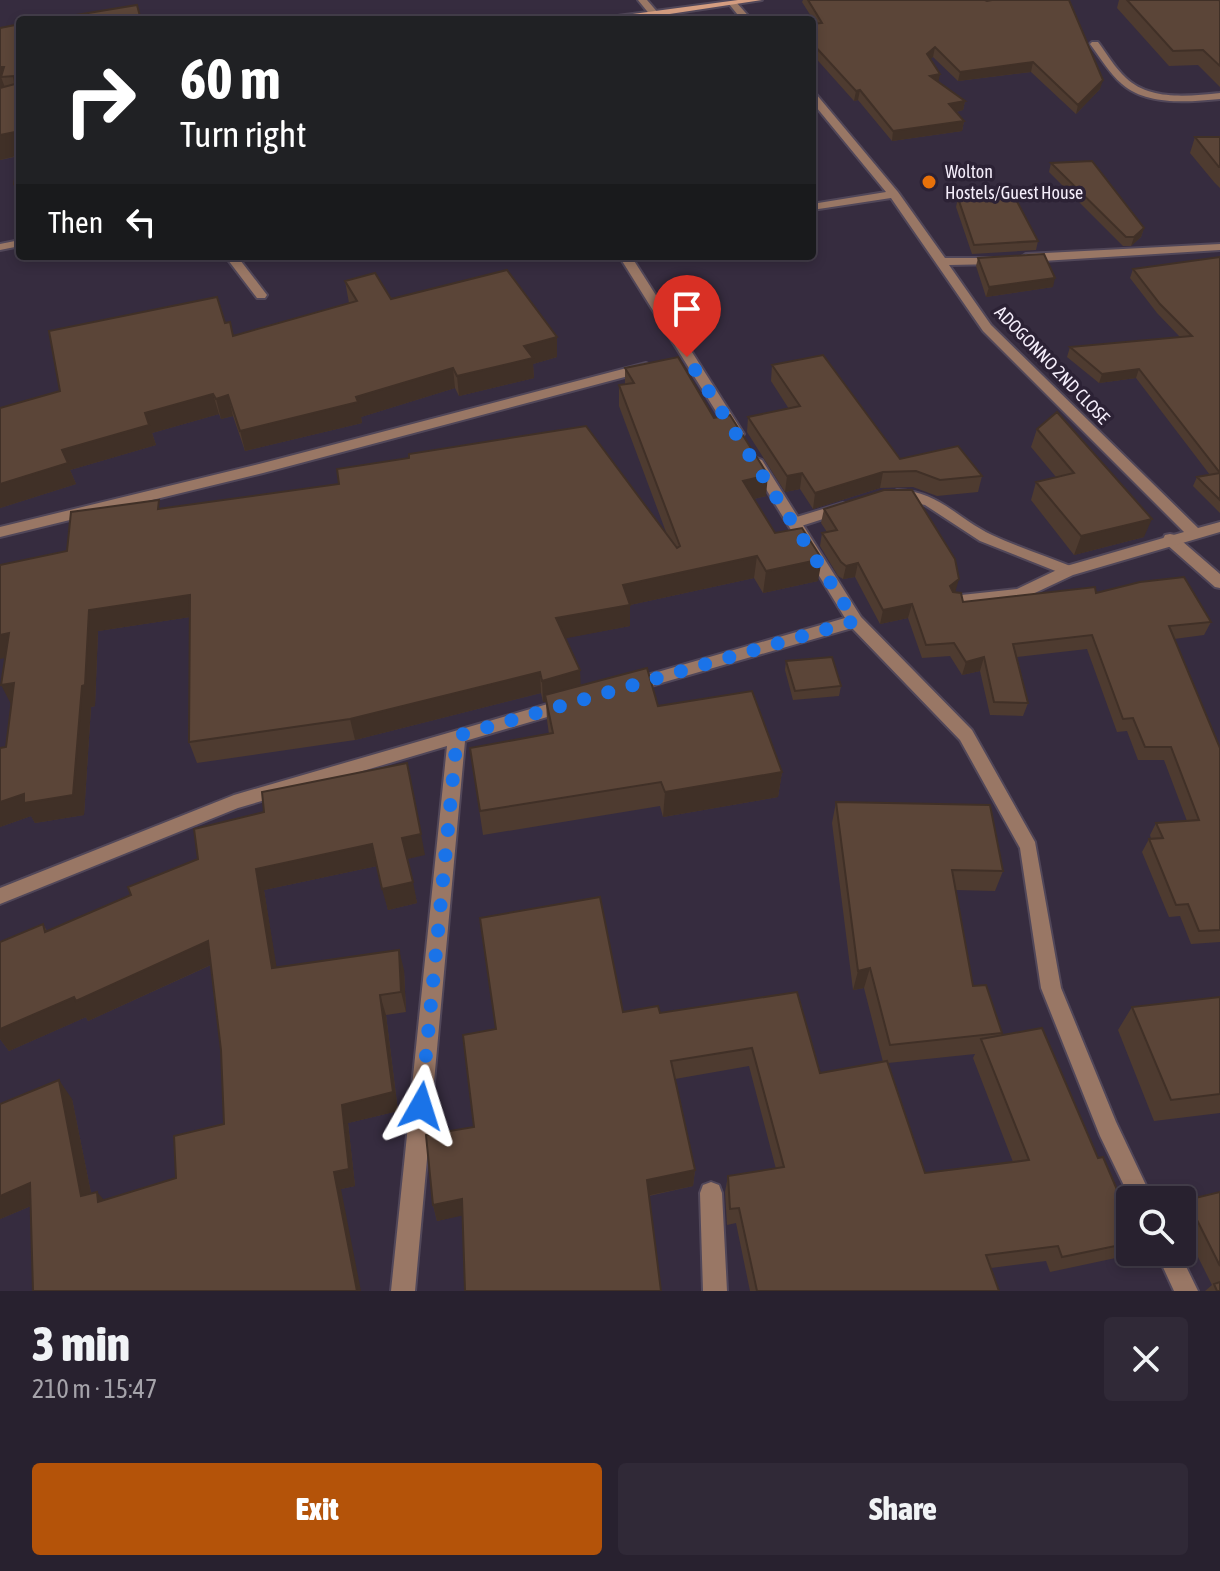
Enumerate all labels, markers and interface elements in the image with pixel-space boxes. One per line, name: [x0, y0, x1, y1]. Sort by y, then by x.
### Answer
text: 60 m: [180, 47, 281, 111]
icon: right: [48, 48, 152, 152]
text: Turn right: [180, 113, 307, 155]
place label: Wolton Hostels/Guest House: [945, 161, 1083, 203]
marker: Wolton Hostels/Guest House: [920, 173, 938, 191]
icon: left: [119, 200, 163, 244]
text: Then: [48, 205, 103, 239]
pin: [653, 275, 721, 357]
icon: arrive: [665, 287, 709, 331]
street label: ADOGONNO 2ND CLOSE: [991, 301, 1114, 428]
position arrow: [379, 1064, 463, 1148]
map controls: [1116, 1186, 1196, 1266]
button: search: [1116, 1186, 1196, 1266]
text: 3 min: [32, 1316, 130, 1371]
button: close: [1104, 1317, 1188, 1401]
text: 210 m · 15:47: [32, 1374, 157, 1404]
button: Exit: [32, 1463, 602, 1555]
button: Share: [618, 1463, 1188, 1555]

